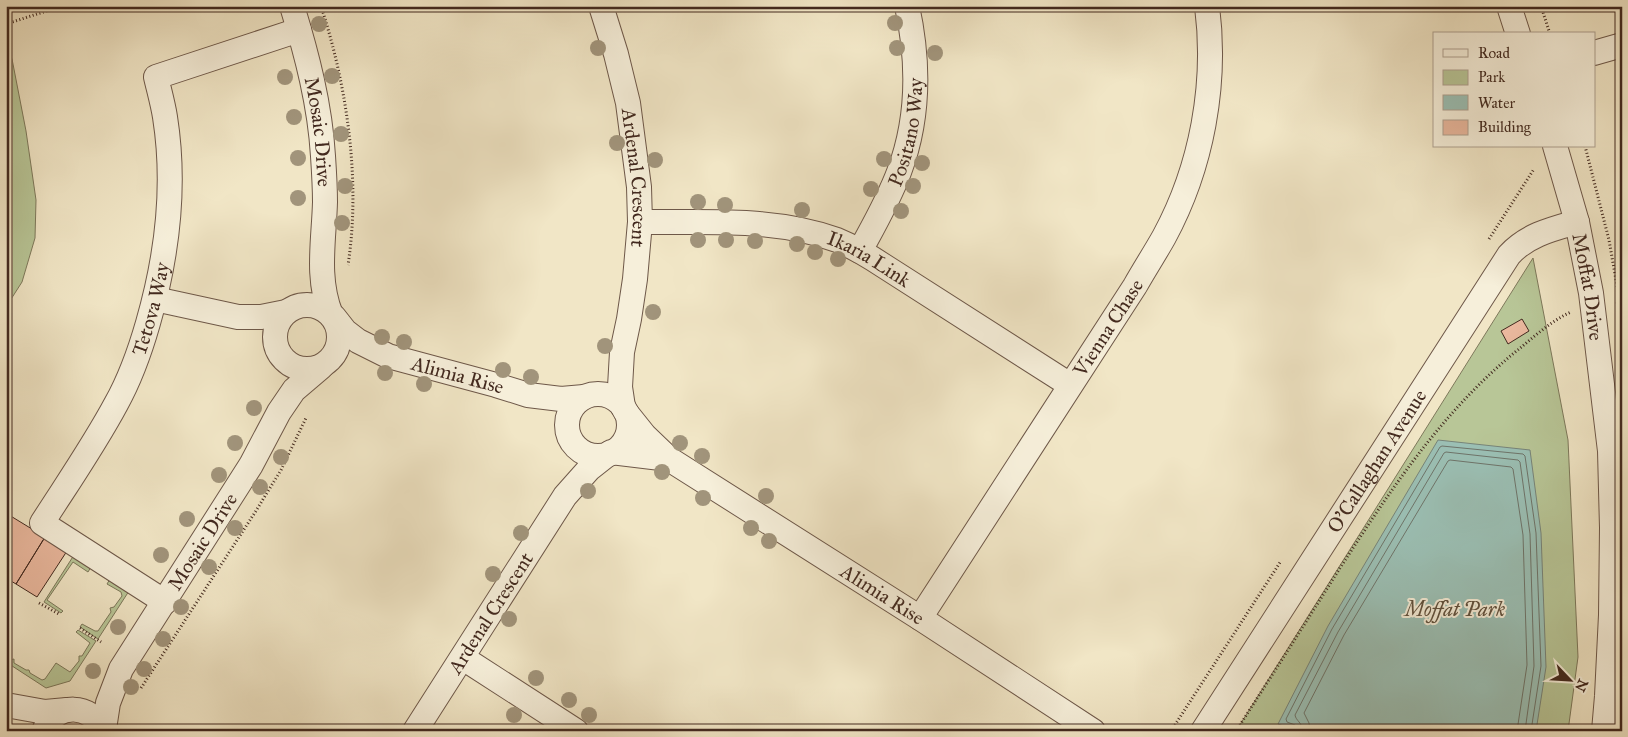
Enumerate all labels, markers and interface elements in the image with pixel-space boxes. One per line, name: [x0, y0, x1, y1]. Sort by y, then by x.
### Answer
legend: [1433, 32, 1596, 148]
text: Road: [1478, 44, 1510, 62]
text: Park: [1478, 68, 1505, 86]
street label: Mosaic Drive: [300, 75, 337, 187]
street label: Positano Way: [883, 77, 927, 190]
text: Water: [1478, 94, 1515, 112]
street label: Ardenal Crescent: [617, 106, 652, 248]
text: Building: [1478, 118, 1532, 136]
street label: Ikaria Link: [824, 226, 916, 292]
street label: Moffat Drive: [1567, 231, 1609, 342]
street label: Tetova Way: [127, 260, 174, 359]
street label: Vienna Chase: [1067, 275, 1148, 382]
street label: Alimia Rise: [408, 351, 507, 399]
street label: O'Callaghan Avenue: [1322, 385, 1431, 537]
street label: Mosaic Drive: [162, 488, 242, 595]
street label: Ardenal Crescent: [442, 548, 538, 679]
street label: Alimia Rise: [835, 558, 929, 630]
park label: Moffat Park: [1403, 597, 1505, 624]
north arrow: [1546, 654, 1596, 704]
text: N: [1571, 676, 1592, 694]

